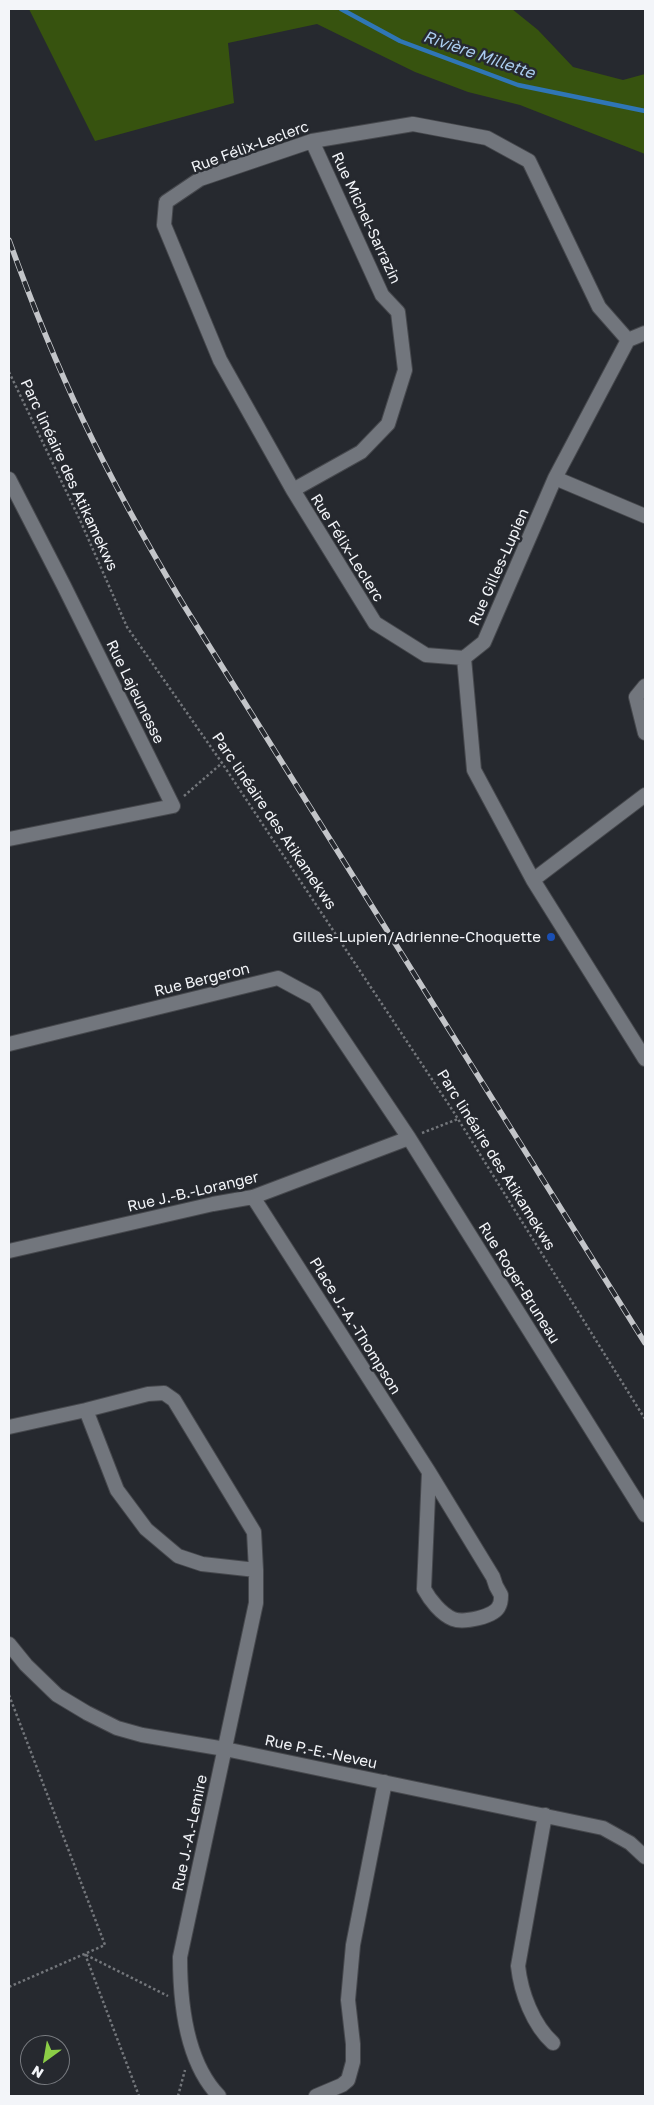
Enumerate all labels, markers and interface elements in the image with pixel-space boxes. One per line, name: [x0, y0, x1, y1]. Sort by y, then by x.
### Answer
water label: Rivière Millette: [421, 27, 537, 83]
street label: Rue Félix-Leclerc: [189, 117, 311, 177]
street label: Rue Michel-Sarrazin: [328, 149, 404, 287]
street label: Parc linéaire des Atikamekws: [17, 376, 121, 574]
street label: Rue Félix-Leclerc: [307, 491, 387, 605]
street label: Rue Gilles-Lupien: [465, 506, 533, 628]
street label: Rue Lajeunesse: [102, 637, 168, 747]
street label: Parc linéaire des Atikamekws: [208, 729, 340, 913]
place label: Gilles-Lupien/Adrienne-Choquette: [292, 928, 541, 946]
marker: Gilles-Lupien/Adrienne-Choquette: [545, 931, 557, 943]
street label: Rue Bergeron: [152, 959, 252, 1001]
street label: Parc linéaire des Atikamekws: [433, 1066, 559, 1254]
street label: Rue J.-B.-Loranger: [126, 1168, 260, 1216]
street label: Rue Roger-Bruneau: [474, 1219, 564, 1347]
street label: Place J.-A.-Thompson: [306, 1254, 404, 1398]
street label: Rue P.-E.-Neveu: [263, 1731, 379, 1773]
street label: Rue J.-A.-Lemire: [169, 1773, 211, 1893]
north arrow: [20, 2035, 70, 2085]
text: N: [28, 2062, 46, 2082]

